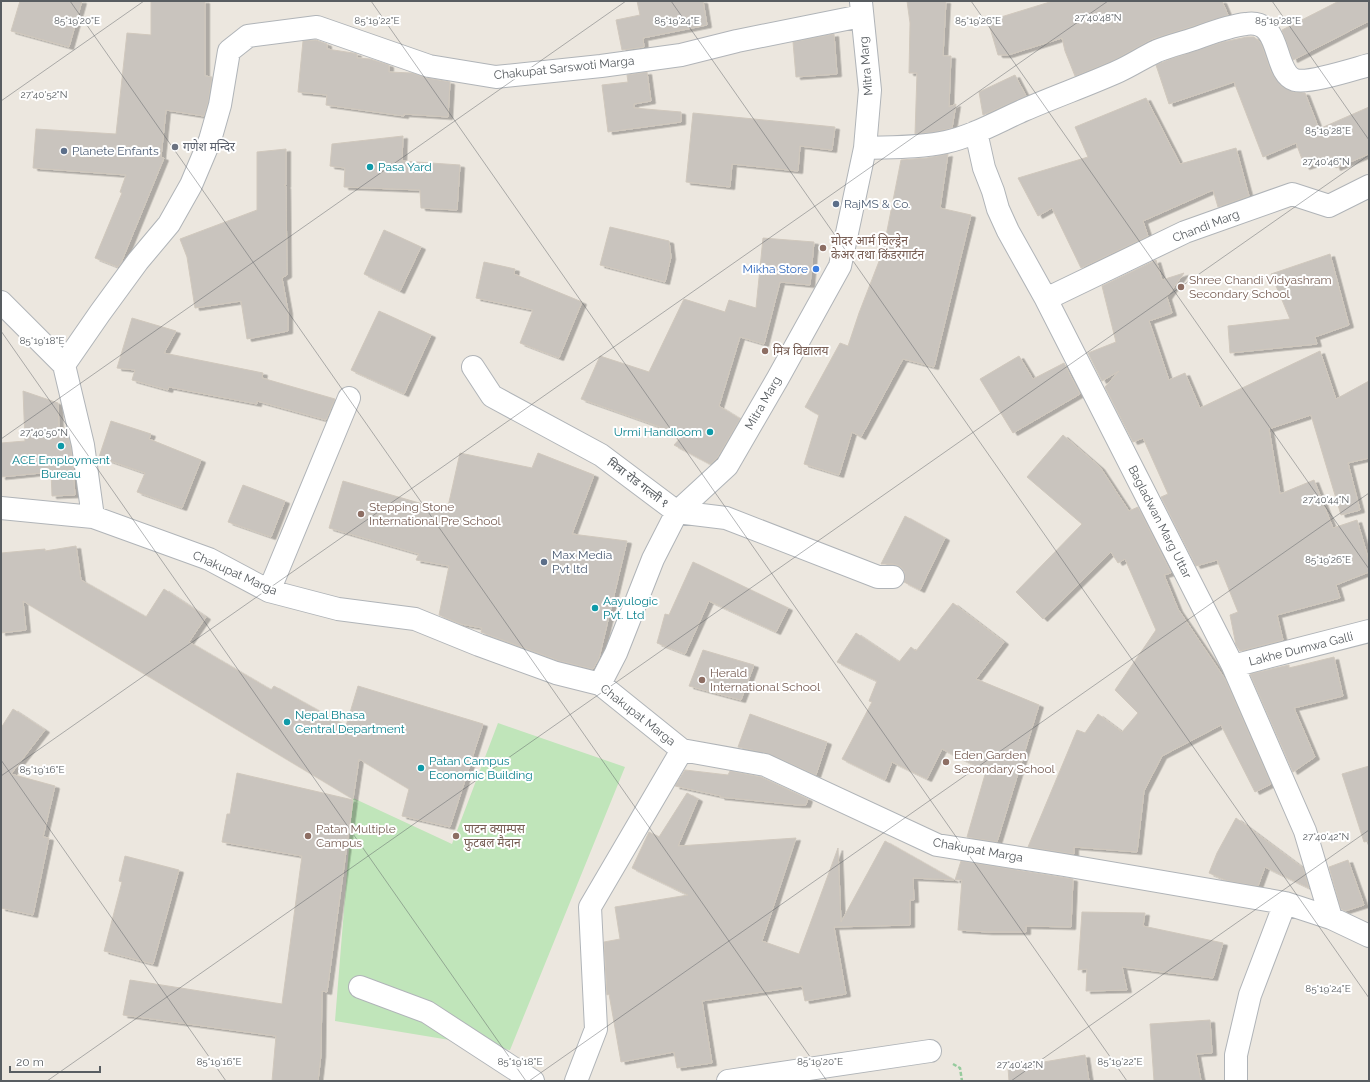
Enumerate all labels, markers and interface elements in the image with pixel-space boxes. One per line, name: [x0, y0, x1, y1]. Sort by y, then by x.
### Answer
text: 27°40'48"N: [1074, 12, 1122, 23]
text: 85°19'20"E: [54, 15, 100, 26]
text: 85°19'22"E: [354, 15, 400, 26]
text: 85°19'24"E: [654, 15, 700, 26]
text: 85°19'26"E: [955, 15, 1001, 26]
text: 85°19'28"E: [1255, 15, 1301, 26]
street label: Mitra Marg: [856, 36, 876, 96]
street label: Chakupat Sarswoti Marga: [493, 54, 635, 82]
text: 27°40'52"N: [21, 89, 67, 100]
text: 85°19'28"E: [1305, 125, 1351, 136]
place label: गणेश मन्दिर: [183, 139, 236, 154]
marker: गणेश मन्दिर: [170, 142, 180, 152]
place label: Planete Enfants: [72, 144, 159, 158]
marker: Planete Enfants: [59, 146, 69, 156]
text: 27°40'46"N: [1302, 156, 1350, 167]
place label: Pasa Yard: [378, 160, 432, 174]
marker: Pasa Yard: [365, 162, 375, 172]
place label: RajMS & Co.: [844, 197, 910, 211]
marker: RajMS & Co.: [831, 199, 841, 209]
street label: Chandi Marg: [1171, 207, 1241, 245]
place label: मोदर आर्म चिल्ड्रेन केअर तथा किंडरगार्टन: [831, 233, 925, 262]
marker: मोदर आर्म चिल्ड्रेन केअर तथा किंडरगार्टन: [818, 243, 828, 253]
place label: Mikha Store: [743, 262, 808, 276]
marker: Mikha Store: [811, 264, 821, 274]
place label: Shree Chandi Vidyashram Secondary School: [1189, 273, 1332, 301]
marker: Shree Chandi Vidyashram Secondary School: [1176, 282, 1186, 292]
text: 85°19'18"E: [19, 335, 65, 346]
place label: मित्र विद्यालय: [773, 343, 830, 358]
marker: मित्र विद्यालय: [760, 346, 770, 356]
street label: Mitra Marg: [742, 374, 784, 432]
place label: Urmi Handloom: [614, 425, 702, 439]
text: 27°40'50"N: [20, 427, 68, 438]
marker: Urmi Handloom: [705, 427, 715, 437]
marker: ACE Employment Bureau: [56, 441, 66, 451]
place label: ACE Employment Bureau: [12, 453, 110, 481]
street label: मित्रा रोड गल्ली १: [605, 455, 672, 511]
street label: Bagladwan Marg Uttar: [1125, 463, 1195, 581]
text: 27°40'44"N: [1303, 494, 1349, 505]
place label: Stepping Stone International Pre School: [369, 500, 502, 528]
marker: Stepping Stone International Pre School: [356, 509, 366, 519]
street label: Chakupat Marga: [190, 548, 280, 598]
place label: Max Media Pvt ltd: [552, 548, 612, 576]
text: 85°19'26"E: [1305, 554, 1351, 565]
marker: Max Media Pvt ltd: [539, 557, 549, 567]
place label: Aayulogic Pvt. Ltd: [603, 594, 658, 622]
marker: Aayulogic Pvt. Ltd: [590, 603, 600, 613]
street label: Lakhe Dumwa Galli: [1247, 629, 1355, 669]
place label: Herald International School: [710, 666, 821, 694]
marker: Herald International School: [697, 675, 707, 685]
street label: Chakupat Marga: [598, 681, 678, 749]
place label: Nepal Bhasa Central Department: [295, 708, 405, 736]
marker: Nepal Bhasa Central Department: [282, 717, 292, 727]
place label: Eden Garden Secondary School: [954, 748, 1056, 776]
place label: Patan Campus Economic Building: [429, 754, 533, 782]
marker: Eden Garden Secondary School: [941, 757, 951, 767]
marker: Patan Campus Economic Building: [416, 763, 426, 773]
text: 85°19'16"E: [19, 764, 65, 775]
place label: Patan Multiple Campus: [316, 822, 396, 850]
place label: पाटन क्याम्पस फुटबल मैदान: [464, 822, 526, 851]
marker: Patan Multiple Campus: [303, 831, 313, 841]
marker: पाटन क्याम्पस फुटबल मैदान: [451, 831, 461, 841]
text: 27°40'42"N: [1303, 831, 1349, 842]
street label: Chakupat Marga: [932, 835, 1024, 865]
text: 85°19'24"E: [1305, 983, 1351, 994]
scale bar: [10, 1048, 100, 1074]
text: 20 m: [16, 1055, 44, 1069]
text: 85°19'16"E: [196, 1056, 242, 1067]
text: 85°19'18"E: [497, 1056, 543, 1067]
text: 85°19'20"E: [797, 1056, 843, 1067]
text: 85°19'22"E: [1097, 1056, 1143, 1067]
text: 27°40'42"N: [997, 1059, 1043, 1070]

